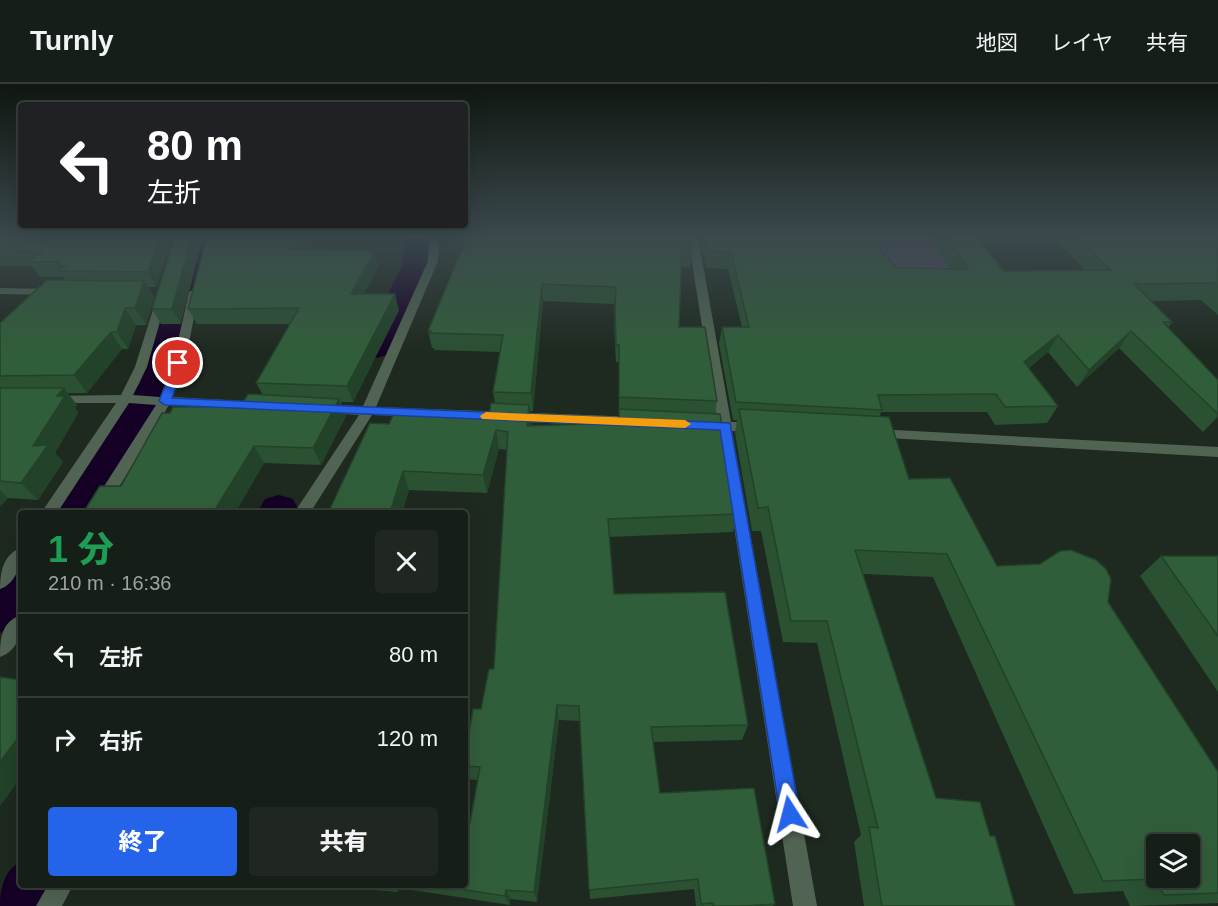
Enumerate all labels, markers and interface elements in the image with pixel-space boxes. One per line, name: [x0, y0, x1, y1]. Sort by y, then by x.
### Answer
text: Turnly: [30, 25, 113, 56]
text: 地図: [976, 31, 1018, 54]
text: レイヤ: [1051, 31, 1113, 54]
text: 共有: [1146, 31, 1188, 54]
text: 80 m: [147, 122, 243, 169]
icon: left: [48, 126, 126, 204]
text: 左折: [147, 178, 201, 208]
pin: [152, 337, 203, 388]
icon: arrive: [161, 346, 194, 379]
text: 1 分: [48, 529, 114, 570]
button: close: [375, 530, 438, 593]
text: 210 m · 16:36: [48, 572, 171, 594]
icon: left: [48, 639, 81, 672]
text: 80 m: [389, 642, 438, 667]
text: 左折: [99, 645, 143, 670]
icon: right: [48, 723, 81, 756]
text: 120 m: [377, 726, 438, 751]
text: 右折: [99, 729, 143, 754]
position arrow: [758, 782, 822, 846]
button: 終了: [48, 807, 237, 876]
button: 共有: [249, 807, 438, 876]
map controls: [1146, 834, 1200, 888]
button: layers: [1146, 834, 1200, 888]

